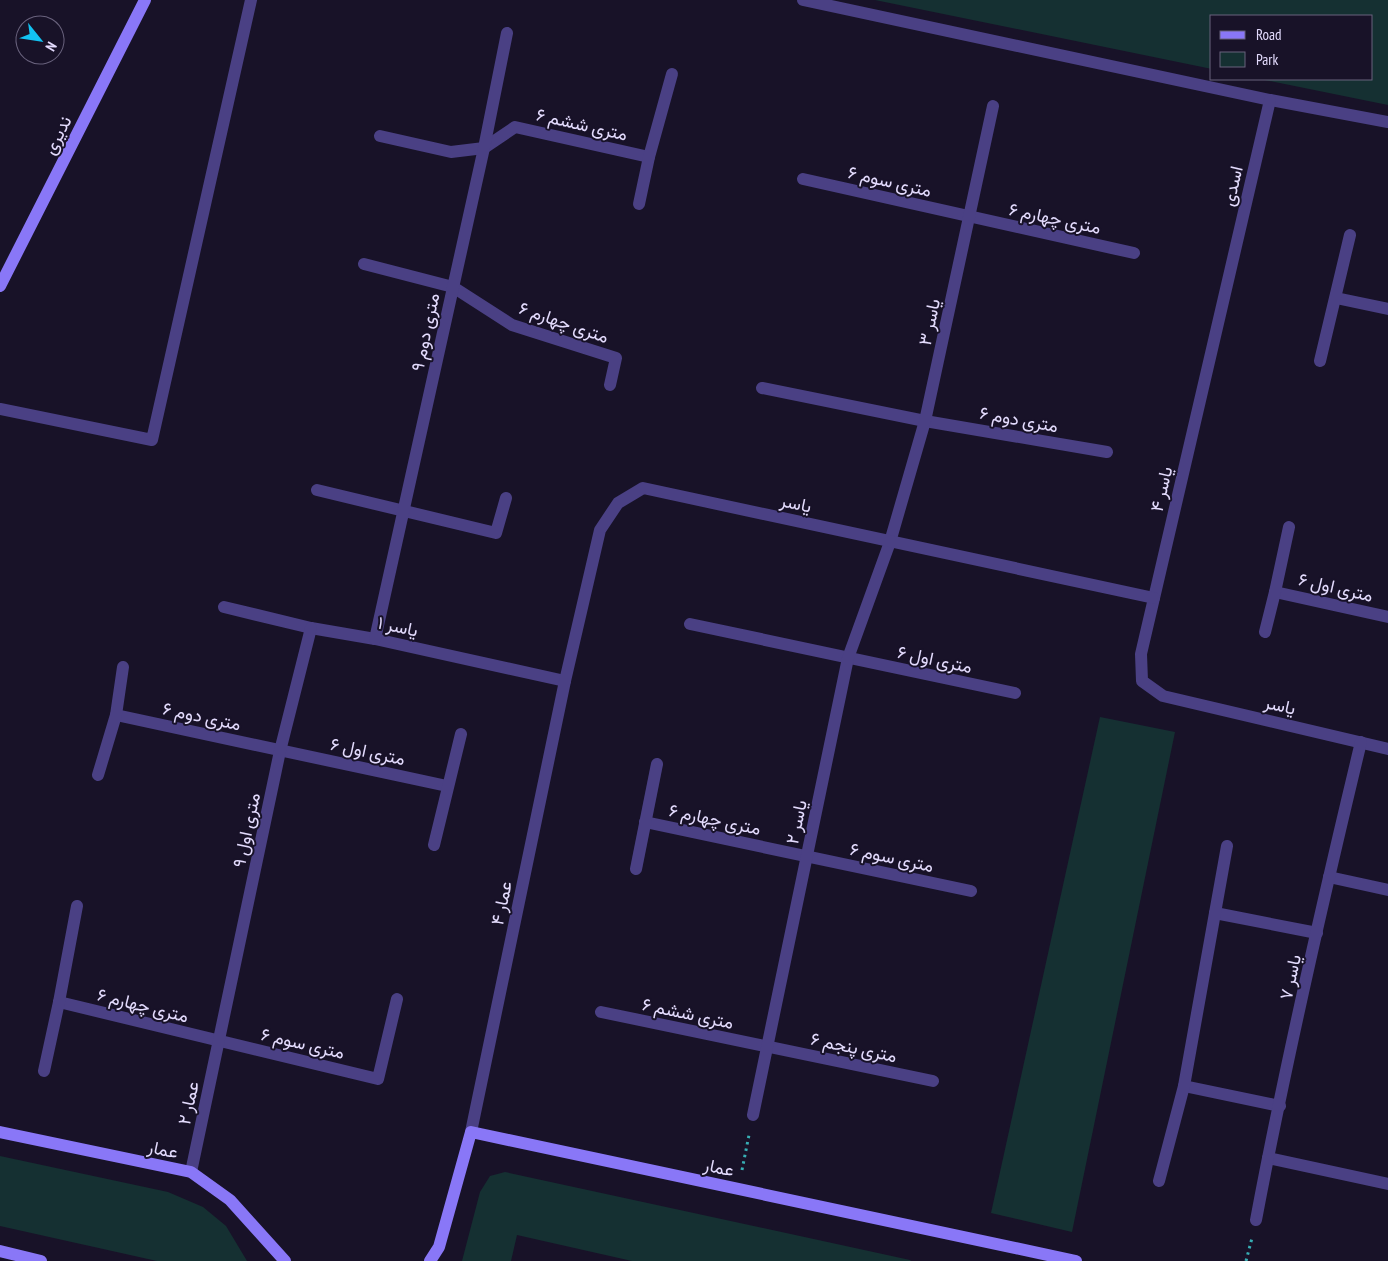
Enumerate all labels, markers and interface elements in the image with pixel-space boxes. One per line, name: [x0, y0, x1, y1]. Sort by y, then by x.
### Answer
north arrow: [15, 15, 65, 65]
legend: [1210, 15, 1373, 80]
text: Road: [1256, 25, 1282, 44]
text: N: [42, 39, 61, 54]
text: Park: [1256, 50, 1278, 69]
street label: ۶ متری ششم: [534, 102, 630, 147]
street label: ندیری: [38, 112, 76, 158]
street label: ۶ متری سوم: [846, 160, 934, 203]
street label: اسدی: [1216, 164, 1248, 208]
street label: ۶ متری چهارم: [1007, 197, 1103, 240]
street label: ۹ متری دوم: [406, 291, 445, 373]
street label: ۶ متری چهارم: [516, 296, 612, 349]
street label: یاسر ۳: [913, 297, 945, 347]
street label: ۶ متری دوم: [978, 401, 1060, 438]
street label: یاسر ۴: [1145, 464, 1177, 514]
street label: یاسر: [777, 488, 814, 518]
street label: ۶ متری اول: [1296, 567, 1376, 607]
street label: یاسر ۱: [376, 611, 420, 641]
street label: ۶ متری اول: [896, 640, 974, 678]
street label: یاسر: [1261, 690, 1298, 720]
street label: ۶ متری دوم: [161, 696, 243, 736]
street label: ۶ متری اول: [329, 732, 407, 770]
street label: ۹ متری اول: [227, 791, 265, 869]
street label: ۶ متری چهارم: [667, 798, 763, 841]
street label: یاسر ۲: [780, 798, 812, 846]
street label: ۶ متری سوم: [848, 837, 936, 878]
street label: عمار ۴: [485, 879, 517, 927]
street label: یاسر ۷: [1274, 952, 1306, 1002]
street label: ۶ متری چهارم: [95, 983, 191, 1028]
street label: ۶ متری ششم: [640, 992, 736, 1035]
street label: ۶ متری سوم: [259, 1022, 347, 1065]
street label: ۶ متری پنجم: [809, 1027, 899, 1068]
street label: عمار ۲: [172, 1079, 204, 1127]
street label: عمار: [145, 1134, 180, 1163]
street label: عمار: [701, 1152, 736, 1181]

